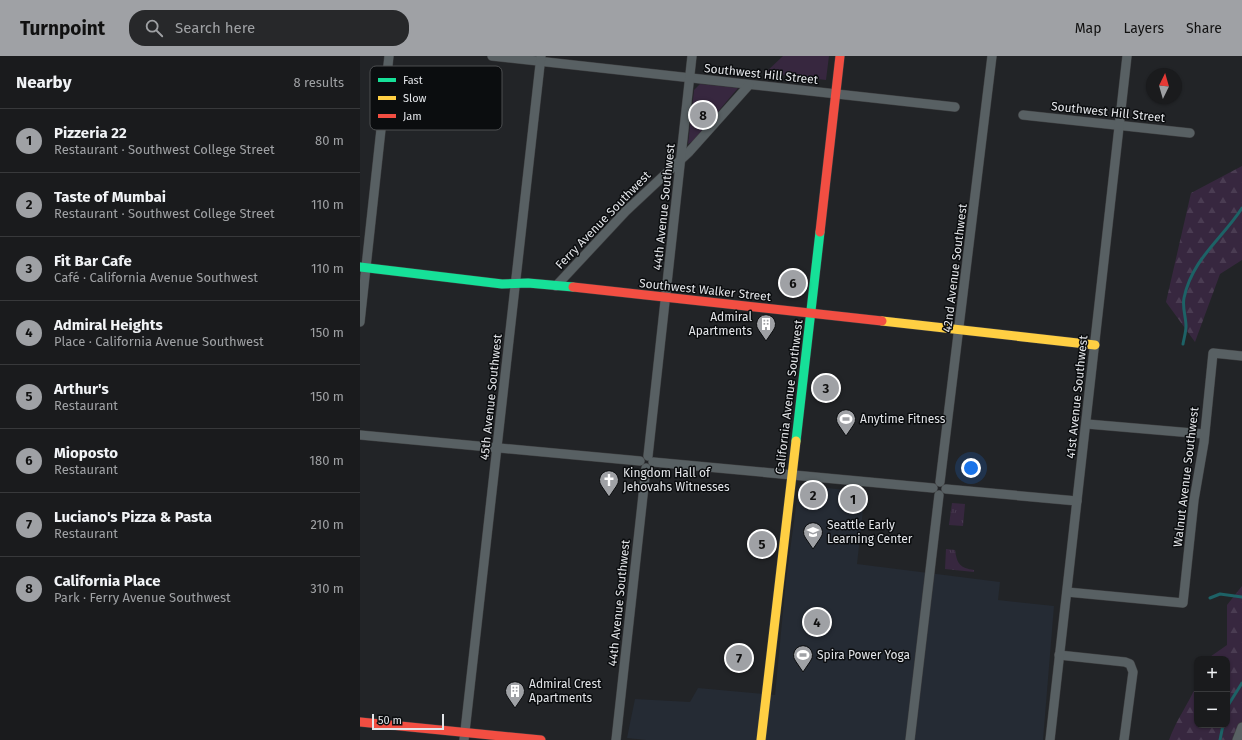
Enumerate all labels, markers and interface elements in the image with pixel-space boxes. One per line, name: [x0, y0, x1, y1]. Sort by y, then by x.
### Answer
search box: [129, 10, 409, 46]
text: Turnpoint: [20, 17, 105, 40]
icon: search: [143, 17, 165, 39]
text: Search here: [175, 19, 255, 37]
text: Map: [1075, 20, 1101, 37]
text: Layers: [1123, 20, 1164, 37]
text: Share: [1186, 20, 1222, 37]
street label: Southwest Hill Street: [703, 61, 819, 87]
legend: [370, 66, 502, 130]
north arrow: [1146, 68, 1182, 104]
text: Nearby: [16, 72, 71, 93]
text: Fast: [403, 74, 423, 87]
text: 8 results: [293, 75, 344, 90]
text: Slow: [403, 92, 427, 105]
street label: Southwest Hill Street: [1050, 99, 1166, 125]
pin: 8: [690, 100, 716, 130]
text: Jam: [403, 110, 422, 123]
text: Pizzeria 22: [54, 124, 127, 142]
text: 1: [26, 133, 32, 148]
text: 80 m: [315, 133, 344, 148]
text: Restaurant · Southwest College Street: [54, 142, 275, 157]
street label: 44th Avenue Southwest: [650, 142, 678, 271]
street label: Ferry Avenue Southwest: [553, 168, 654, 272]
text: Taste of Mumbai: [54, 188, 166, 206]
text: 2: [26, 197, 32, 212]
text: 110 m: [311, 197, 344, 212]
street label: 42nd Avenue Southwest: [940, 202, 970, 333]
text: Restaurant · Southwest College Street: [54, 206, 275, 221]
text: Fit Bar Cafe: [54, 252, 132, 270]
text: 3: [26, 261, 32, 276]
text: 110 m: [311, 261, 344, 276]
pin: 6: [780, 268, 806, 298]
text: Café · California Avenue Southwest: [54, 270, 258, 285]
street label: Southwest Walker Street: [638, 276, 772, 304]
place label: Admiral Apartments: [689, 310, 752, 338]
building icon: Admiral Apartments: [755, 313, 777, 341]
text: Admiral Heights: [54, 316, 163, 334]
street label: California Avenue Southwest: [773, 318, 806, 475]
text: 4: [25, 325, 33, 340]
text: 150 m: [310, 325, 344, 340]
street label: 45th Avenue Southwest: [477, 333, 505, 461]
text: Place · California Avenue Southwest: [54, 334, 264, 349]
street label: 41st Avenue Southwest: [1064, 334, 1091, 459]
pin: 3: [813, 373, 839, 403]
text: Arthur's: [54, 380, 109, 398]
text: 5: [26, 389, 32, 404]
text: 150 m: [310, 389, 344, 404]
text: Restaurant: [54, 398, 118, 413]
street label: Walnut Avenue Southwest: [1170, 406, 1202, 548]
sports icon: Anytime Fitness: [835, 408, 857, 436]
place label: Anytime Fitness: [860, 412, 946, 426]
text: Mioposto: [54, 444, 118, 462]
text: 6: [25, 453, 33, 468]
text: 180 m: [309, 453, 344, 468]
your location: [961, 458, 981, 478]
text: Restaurant: [54, 462, 118, 477]
place label: Kingdom Hall of Jehovahs Witnesses: [623, 466, 730, 494]
church icon: Kingdom Hall of Jehovahs Witnesses: [598, 469, 620, 497]
pin: 2: [800, 480, 826, 510]
pin: 1: [840, 484, 866, 514]
text: Luciano's Pizza & Pasta: [54, 508, 212, 526]
text: 7: [26, 517, 32, 532]
text: 210 m: [310, 517, 344, 532]
place label: Seattle Early Learning Center: [827, 518, 913, 546]
school or university icon: Seattle Early Learning Center: [802, 521, 824, 549]
text: Restaurant: [54, 526, 118, 541]
pin: 5: [749, 529, 775, 559]
street label: 44th Avenue Southwest: [605, 538, 633, 667]
text: California Place: [54, 572, 160, 590]
text: 8: [25, 581, 33, 596]
text: 310 m: [310, 581, 344, 596]
text: Park · Ferry Avenue Southwest: [54, 590, 231, 605]
pin: 4: [804, 607, 830, 637]
pin: 7: [726, 643, 752, 673]
sports icon: Spira Power Yoga: [792, 644, 814, 672]
place label: Spira Power Yoga: [817, 648, 910, 662]
map controls: [1194, 656, 1230, 728]
button: +: [1194, 656, 1230, 692]
place label: Admiral Crest Apartments: [529, 677, 602, 705]
building icon: Admiral Crest Apartments: [504, 680, 526, 708]
button: −: [1194, 692, 1230, 728]
scale bar: [372, 712, 444, 731]
text: 50 m: [378, 714, 402, 727]

